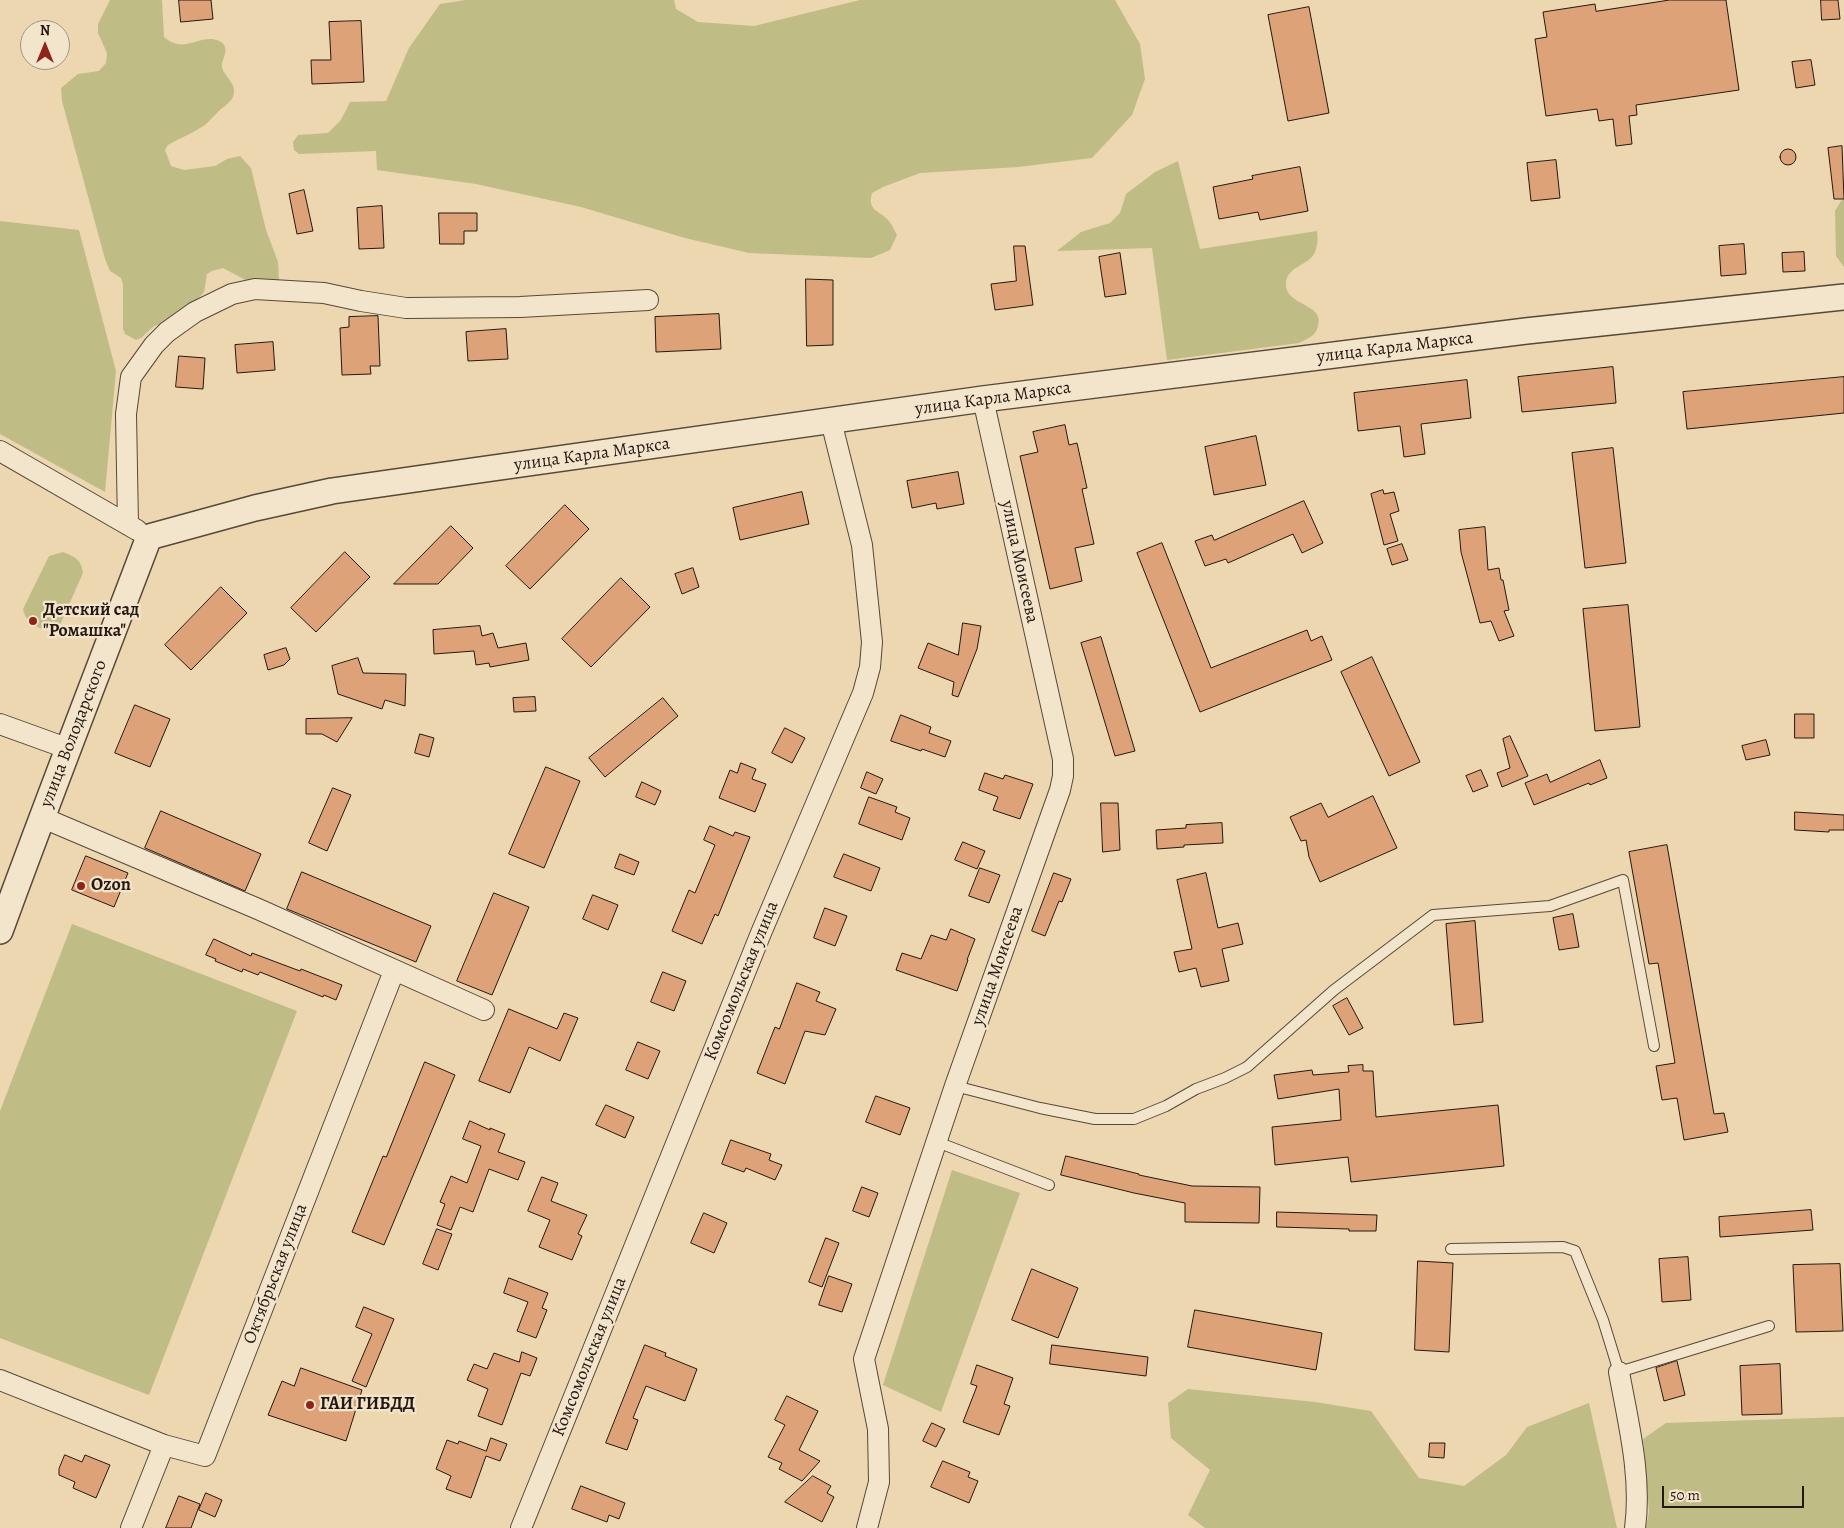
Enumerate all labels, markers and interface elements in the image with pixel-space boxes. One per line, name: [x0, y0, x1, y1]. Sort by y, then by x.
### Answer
north arrow: [20, 20, 70, 70]
text: N: [40, 21, 50, 40]
street label: улица Карла Маркса: [1316, 328, 1474, 368]
street label: улица Карла Маркса: [914, 377, 1072, 421]
street label: улица Карла Маркса: [513, 433, 671, 477]
street label: улица Моисеева: [995, 499, 1043, 625]
place label: Детский сад "Ромашка": [43, 600, 139, 642]
marker: Детский сад "Ромашка": [27, 615, 39, 627]
street label: улица Володарского: [36, 657, 112, 811]
place label: Ozon: [91, 875, 131, 897]
marker: Ozon: [75, 880, 87, 892]
street label: Комсомольская улица: [700, 898, 784, 1064]
street label: улица Моисеева: [967, 903, 1029, 1029]
street label: Октябрьская улица: [239, 1201, 313, 1347]
street label: Комсомольская улица: [548, 1274, 632, 1440]
place label: ГАИ ГИБДД: [320, 1394, 415, 1416]
marker: ГАИ ГИБДД: [304, 1399, 316, 1411]
scale bar: [1664, 1476, 1806, 1508]
text: 50 m: [1670, 1485, 1700, 1505]

